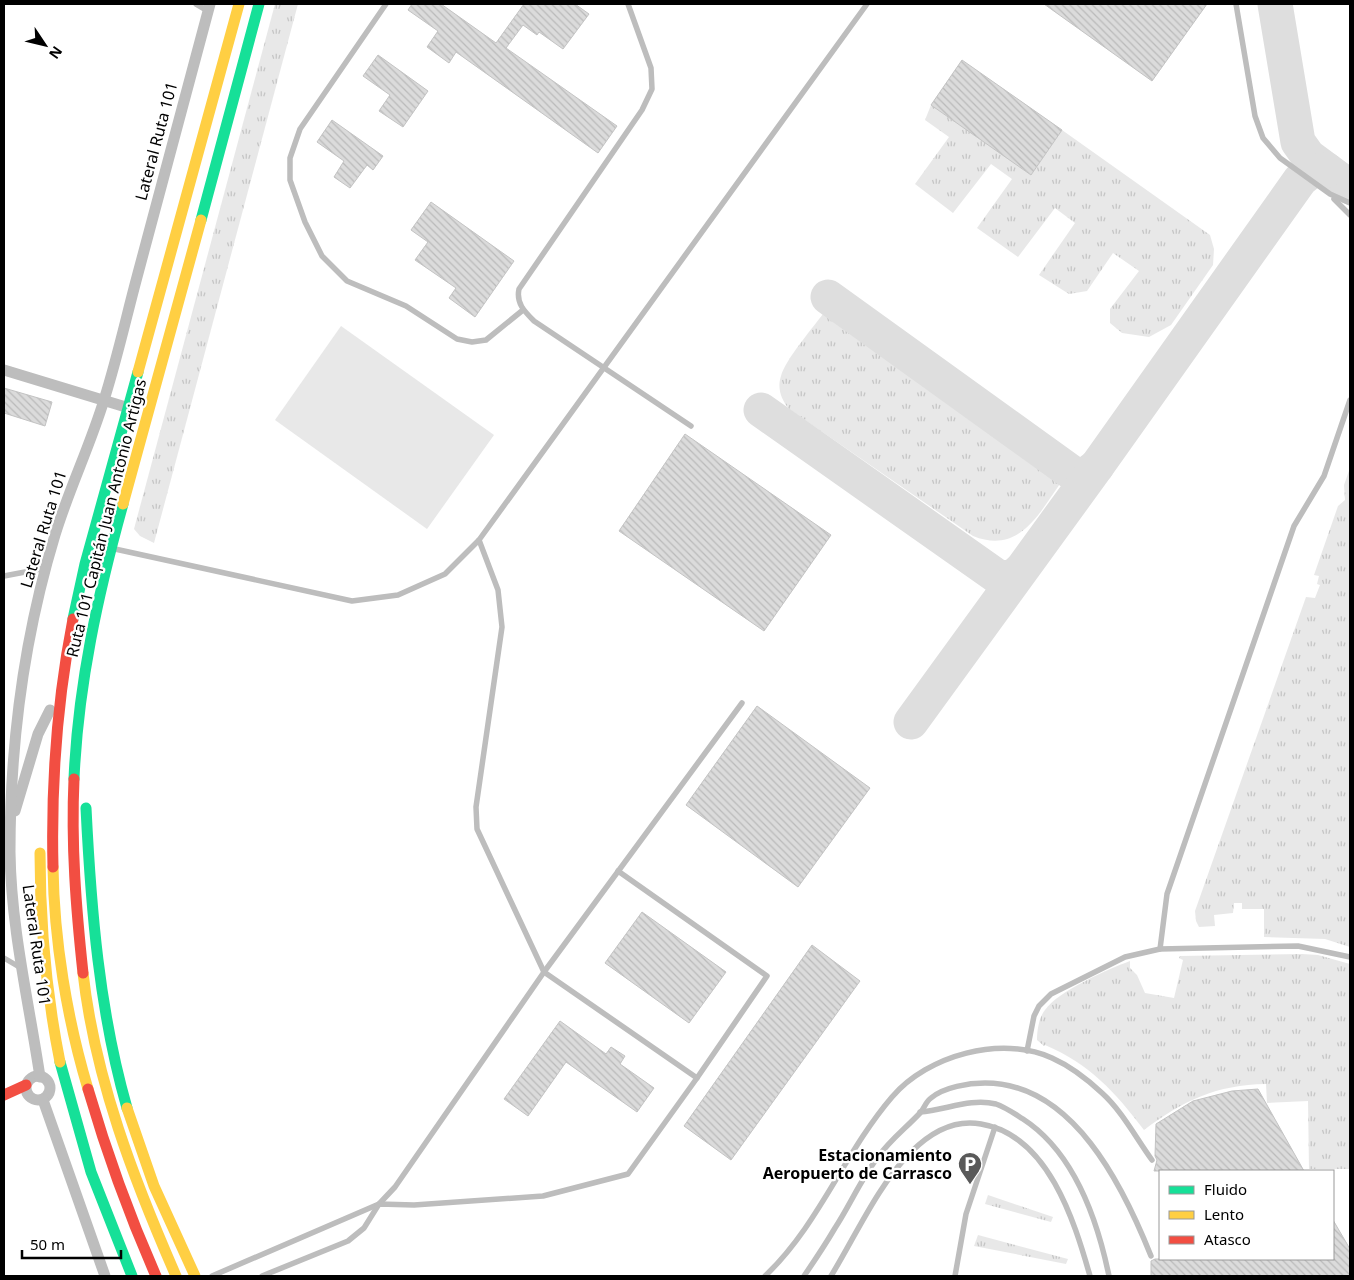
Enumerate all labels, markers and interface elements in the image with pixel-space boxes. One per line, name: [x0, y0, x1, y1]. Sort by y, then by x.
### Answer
north arrow: [20, 20, 70, 70]
text: N: [45, 43, 67, 63]
street label: Lateral Ruta 101: [130, 79, 182, 203]
street label: Ruta 101 Capitán Juan Antonio Artigas: [61, 377, 151, 659]
street label: Lateral Ruta 101: [15, 467, 71, 591]
street label: Lateral Ruta 101: [18, 883, 56, 1007]
place label: Estacionamiento Aeropuerto de Carrasco: [763, 1144, 952, 1184]
parking icon: Estacionamiento Aeropuerto de Carrasco: [957, 1151, 983, 1185]
legend: [1159, 1170, 1334, 1260]
text: Fluido: [1204, 1179, 1247, 1199]
text: Lento: [1204, 1204, 1244, 1224]
scale bar: [22, 1228, 121, 1260]
text: Atasco: [1204, 1229, 1251, 1249]
text: 50 m: [30, 1234, 65, 1254]

